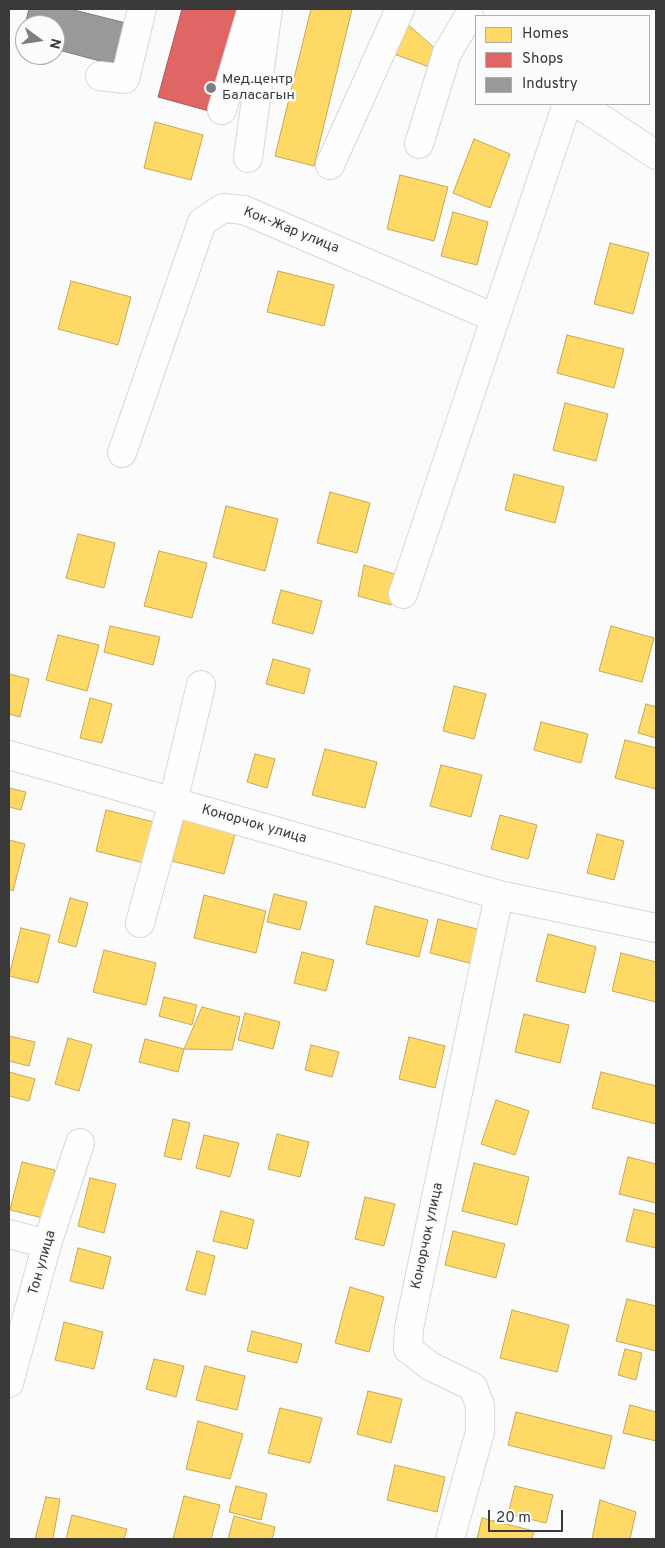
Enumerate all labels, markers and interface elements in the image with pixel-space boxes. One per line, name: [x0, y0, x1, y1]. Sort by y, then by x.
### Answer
north arrow: [15, 15, 65, 65]
legend: [475, 15, 650, 105]
text: Homes: [522, 25, 569, 44]
text: N: [45, 37, 64, 50]
text: Shops: [522, 50, 563, 69]
place label: Мед.центр Баласагын: [222, 72, 295, 104]
text: Industry: [522, 75, 578, 94]
marker: Мед.центр Баласагын: [204, 81, 218, 95]
street label: Кок-Жар улица: [241, 204, 341, 258]
street label: Конорчок улица: [199, 802, 309, 848]
street label: Конорчок улица: [408, 1181, 448, 1291]
street label: Тон улица: [26, 1229, 60, 1297]
scale bar: [490, 1500, 565, 1532]
text: 20 m: [496, 1509, 531, 1528]

